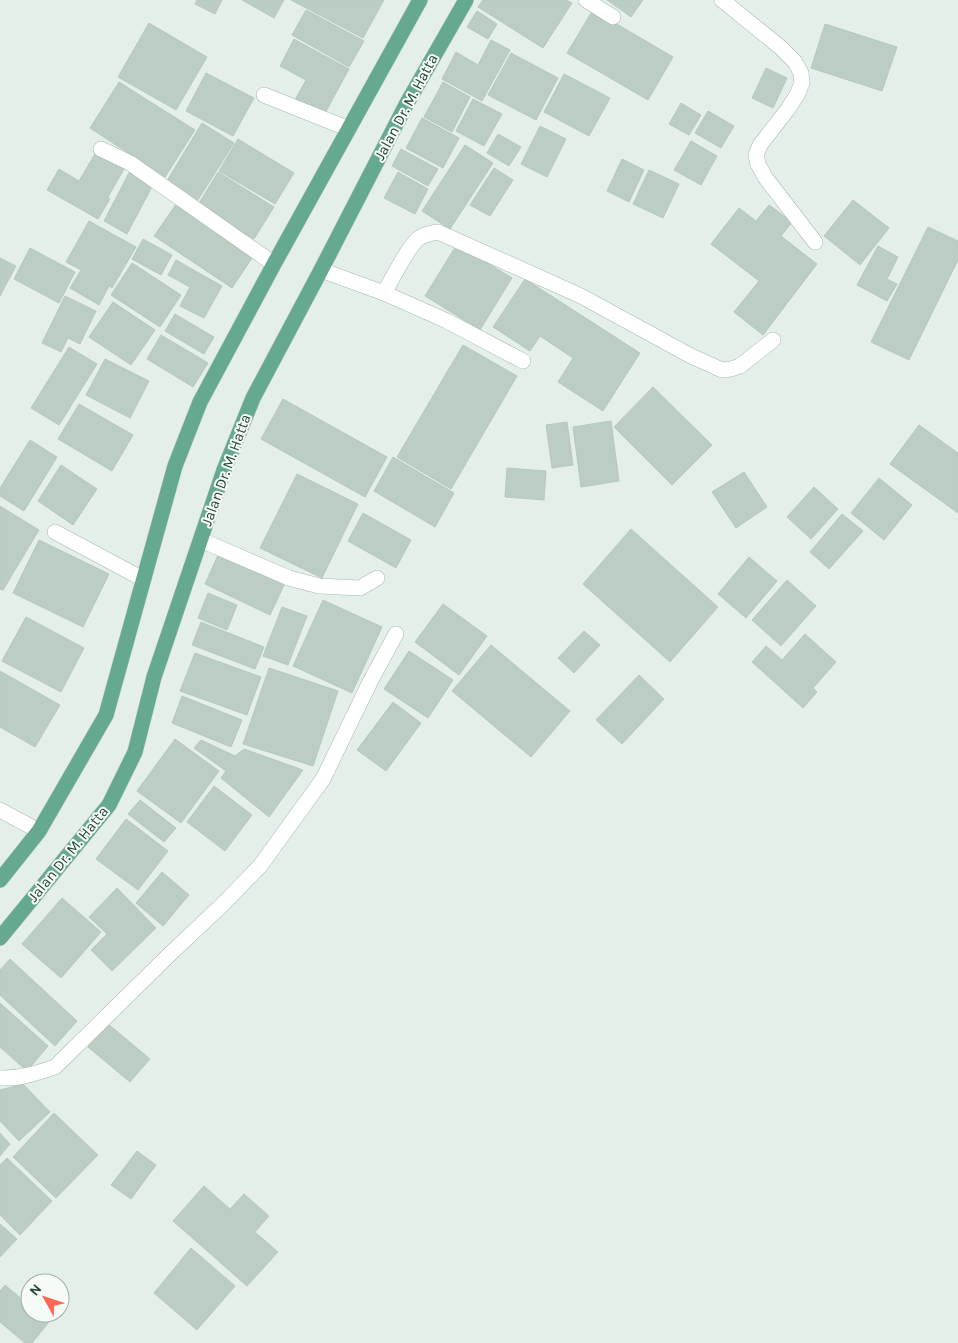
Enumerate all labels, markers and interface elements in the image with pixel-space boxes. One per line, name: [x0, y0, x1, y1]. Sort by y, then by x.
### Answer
street label: Jalan Dr. M. Hatta: [370, 51, 442, 163]
street label: Jalan Dr. M. Hatta: [197, 412, 255, 528]
street label: Jalan Dr. M. Hatta: [24, 803, 112, 905]
north arrow: [20, 1273, 70, 1323]
text: N: [26, 1281, 45, 1299]

